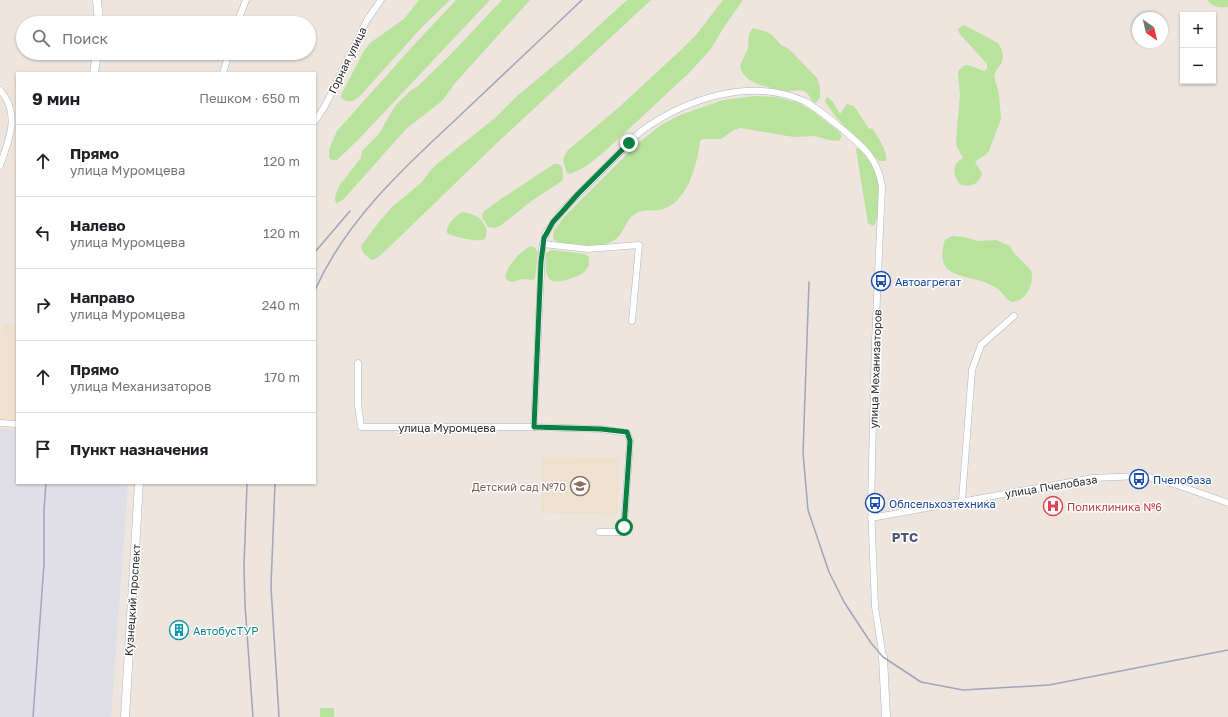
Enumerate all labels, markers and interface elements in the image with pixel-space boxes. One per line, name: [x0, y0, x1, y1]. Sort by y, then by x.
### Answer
north arrow: [1132, 12, 1168, 48]
map controls: [1180, 12, 1216, 84]
button: +: [1180, 12, 1216, 48]
search box: [16, 16, 316, 60]
street label: Горная улица: [325, 25, 369, 95]
icon: search: [30, 27, 52, 49]
text: Поиск: [62, 29, 108, 47]
button: −: [1180, 48, 1216, 84]
text: 9 мин: [32, 88, 80, 109]
text: Пешком · 650 m: [199, 90, 300, 106]
route end: [620, 134, 638, 152]
text: Прямо: [70, 144, 119, 162]
icon: ahead: [32, 150, 54, 172]
text: 120 m: [263, 153, 300, 169]
text: улица Муромцева: [70, 162, 185, 178]
text: Налево: [70, 216, 126, 234]
icon: left: [32, 222, 54, 244]
text: 120 m: [263, 225, 300, 241]
text: улица Муромцева: [70, 234, 185, 250]
bus stop icon: Автоагрегат: [870, 270, 892, 292]
place label: Автоагрегат: [895, 275, 962, 288]
text: Направо: [70, 288, 135, 306]
icon: right: [32, 294, 54, 316]
text: 240 m: [262, 297, 300, 313]
text: улица Муромцева: [70, 306, 185, 322]
street label: улица Механизаторов: [866, 309, 884, 429]
text: Прямо: [70, 360, 119, 378]
icon: ahead: [32, 366, 54, 388]
text: 170 m: [264, 369, 300, 385]
text: улица Механизаторов: [70, 378, 211, 394]
street label: улица Муромцева: [398, 421, 496, 434]
icon: arrive: [32, 438, 54, 460]
text: Пункт назначения: [70, 440, 208, 458]
bus stop icon: Пчелобаза: [1128, 468, 1150, 490]
street label: улица Пчелобаза: [1004, 472, 1098, 500]
place label: Пчелобаза: [1153, 473, 1211, 486]
school or university icon: Детский сад №70: [569, 475, 591, 497]
place label: Детский сад №70: [472, 480, 566, 493]
bus stop icon: Облсельхозтехника: [864, 492, 886, 514]
hospital icon: Поликлиника №6: [1042, 495, 1064, 517]
place label: Облсельхозтехника: [889, 497, 996, 510]
place label: Поликлиника №6: [1067, 500, 1162, 513]
route start: [615, 518, 633, 536]
district label: РТС: [892, 529, 918, 545]
street label: Кузнецкий проспект: [122, 543, 142, 656]
building icon: АвтобусТУР: [168, 619, 190, 641]
place label: АвтобусТУР: [193, 624, 258, 637]

